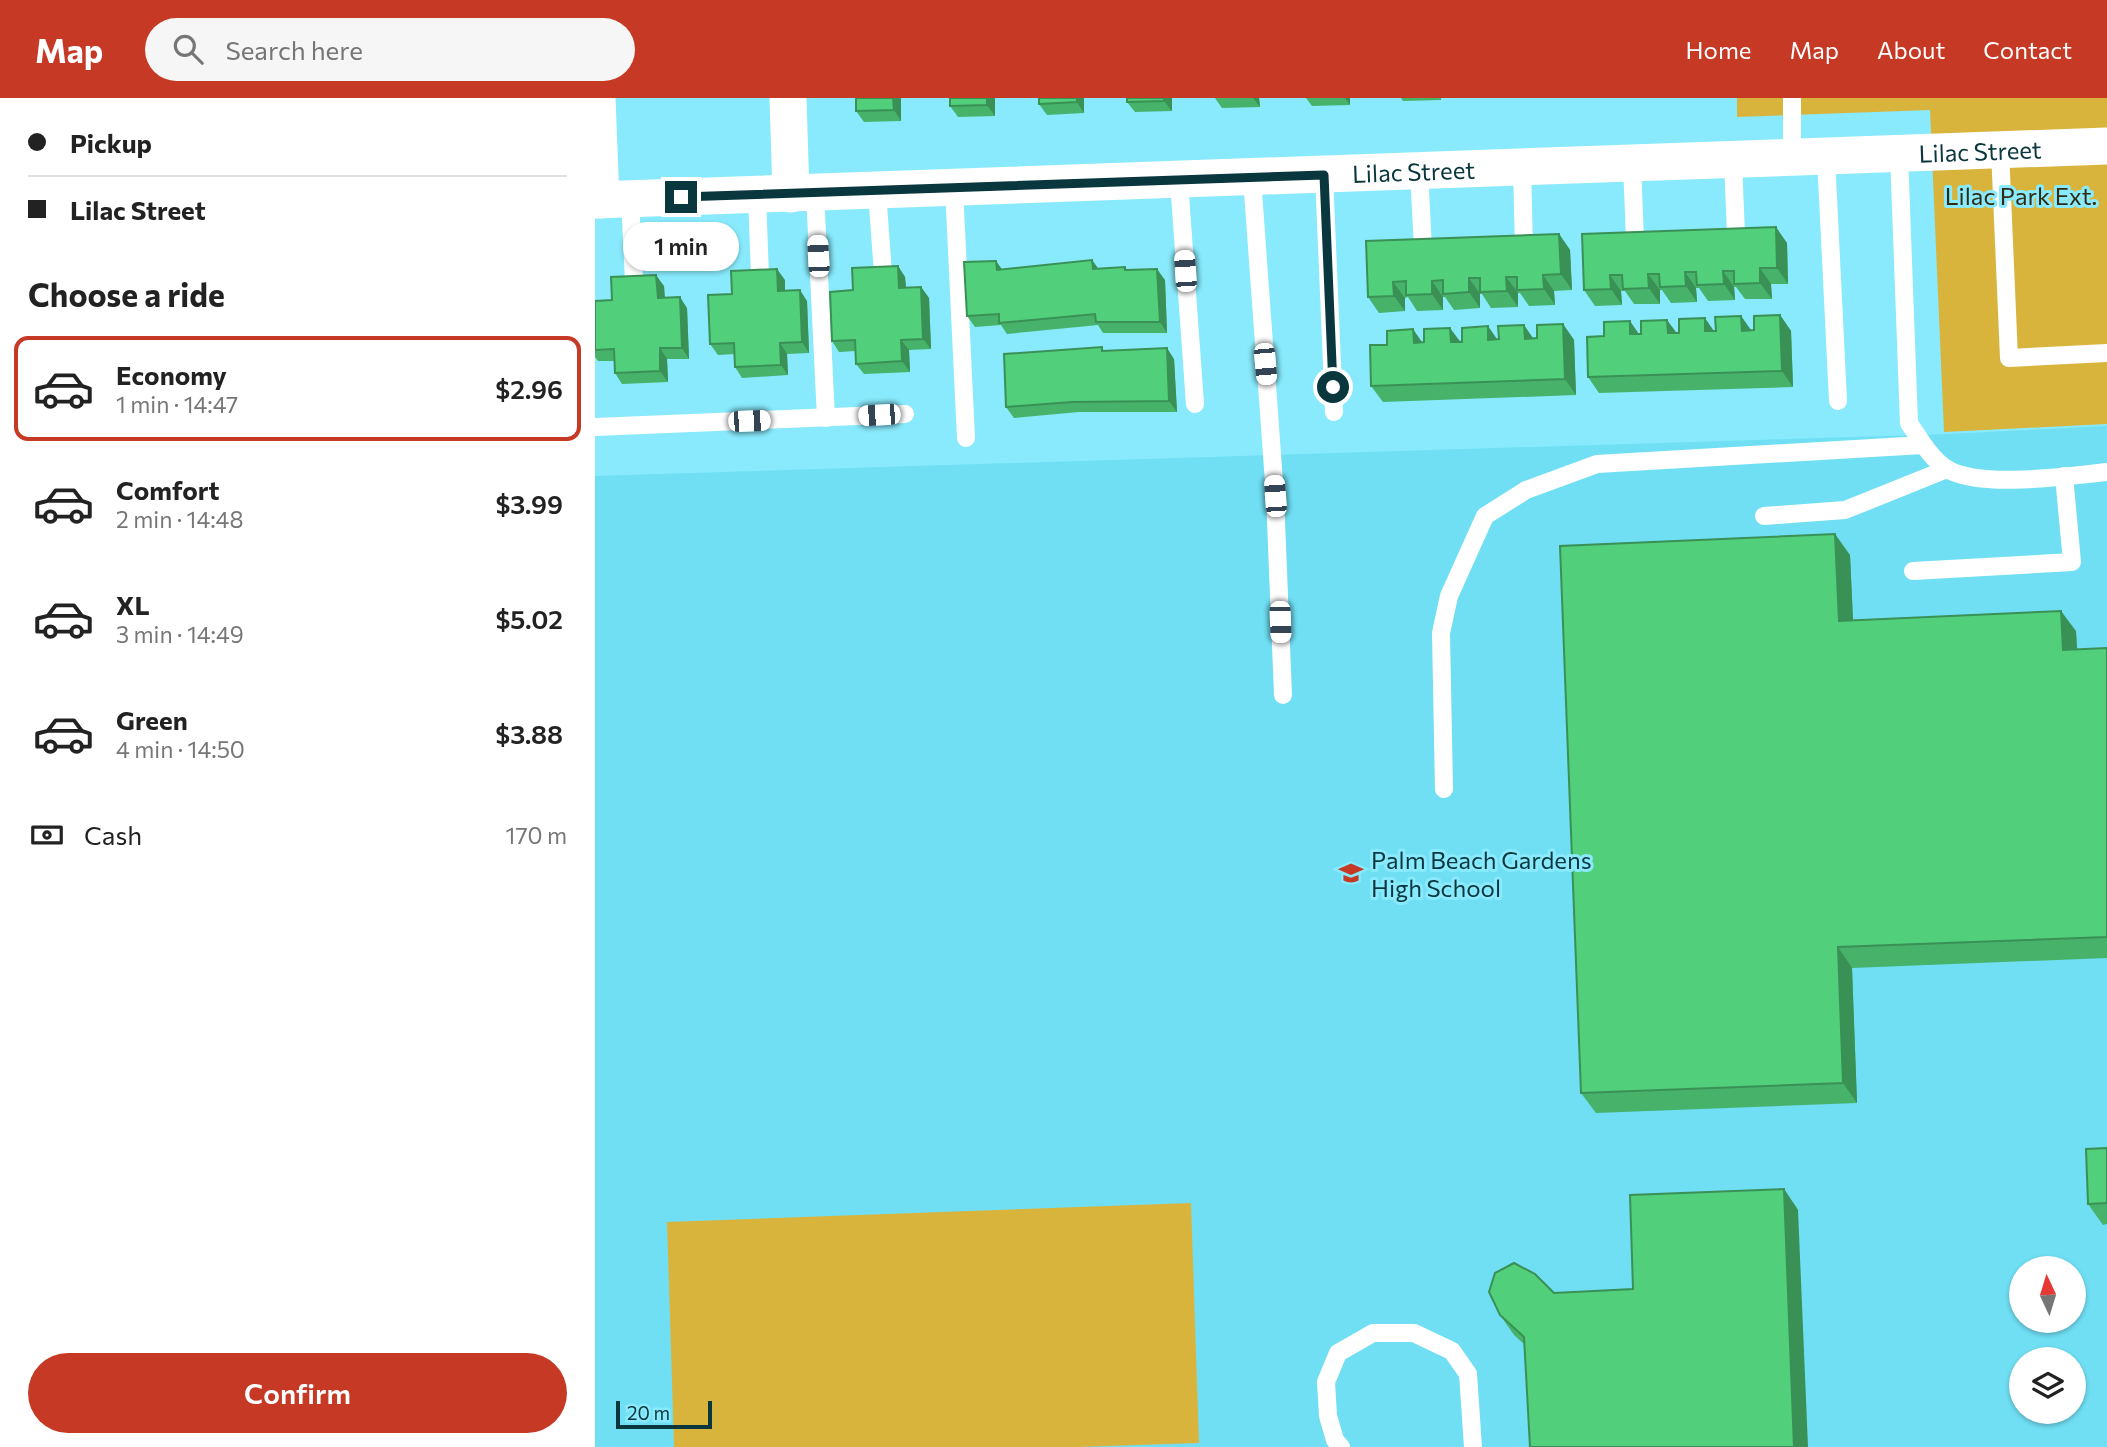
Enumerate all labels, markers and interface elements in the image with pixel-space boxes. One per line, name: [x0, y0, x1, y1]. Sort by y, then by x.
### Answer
search box: [145, 18, 635, 81]
text: Map: [35, 29, 103, 70]
icon: search: [169, 30, 207, 68]
text: Search here: [225, 34, 363, 65]
text: Home: [1686, 35, 1752, 64]
text: Map: [1790, 35, 1839, 64]
text: About: [1877, 35, 1945, 64]
text: Contact: [1983, 35, 2072, 64]
text: Pickup: [70, 127, 152, 158]
street label: Lilac Street: [1918, 134, 2042, 167]
street label: Lilac Street: [1352, 154, 1476, 187]
route end: [665, 181, 697, 213]
park label: Lilac Park Ext.: [1945, 181, 2097, 210]
text: Lilac Street: [70, 194, 206, 225]
callout: 1 min: [623, 222, 739, 270]
text: 1 min: [654, 232, 708, 260]
car: [807, 234, 830, 278]
car: [1174, 249, 1197, 293]
text: Choose a ride: [28, 274, 225, 314]
car: [1253, 342, 1278, 386]
icon: car: [32, 357, 95, 420]
text: Economy: [116, 359, 227, 390]
route start: [1317, 371, 1349, 403]
text: $2.96: [495, 373, 563, 404]
text: 1 min · 14:47: [116, 390, 238, 418]
car: [858, 403, 901, 427]
car: [728, 410, 771, 432]
icon: car: [32, 472, 95, 535]
text: Comfort: [116, 474, 219, 505]
car: [1264, 474, 1287, 518]
text: $3.99: [495, 488, 563, 519]
text: 2 min · 14:48: [116, 505, 243, 533]
icon: car: [32, 587, 95, 650]
text: XL: [116, 589, 150, 620]
car: [1269, 601, 1292, 643]
text: $5.02: [496, 603, 563, 634]
text: 3 min · 14:49: [116, 620, 244, 648]
icon: car: [32, 702, 95, 765]
text: Green: [116, 704, 188, 735]
text: $3.88: [495, 718, 563, 749]
text: 4 min · 14:50: [116, 735, 245, 763]
icon: cash: [28, 816, 66, 854]
text: Cash: [84, 819, 142, 850]
text: 170 m: [506, 821, 567, 849]
place label: Palm Beach Gardens High School: [1371, 845, 1592, 902]
school or university icon: Palm Beach Gardens High School: [1337, 859, 1365, 887]
north arrow: [2009, 1256, 2086, 1334]
map controls: [2009, 1256, 2086, 1424]
button: layers: [2009, 1347, 2086, 1424]
button: Confirm: [28, 1353, 567, 1433]
scale bar: [616, 1398, 712, 1430]
text: 20 m: [627, 1401, 670, 1424]

